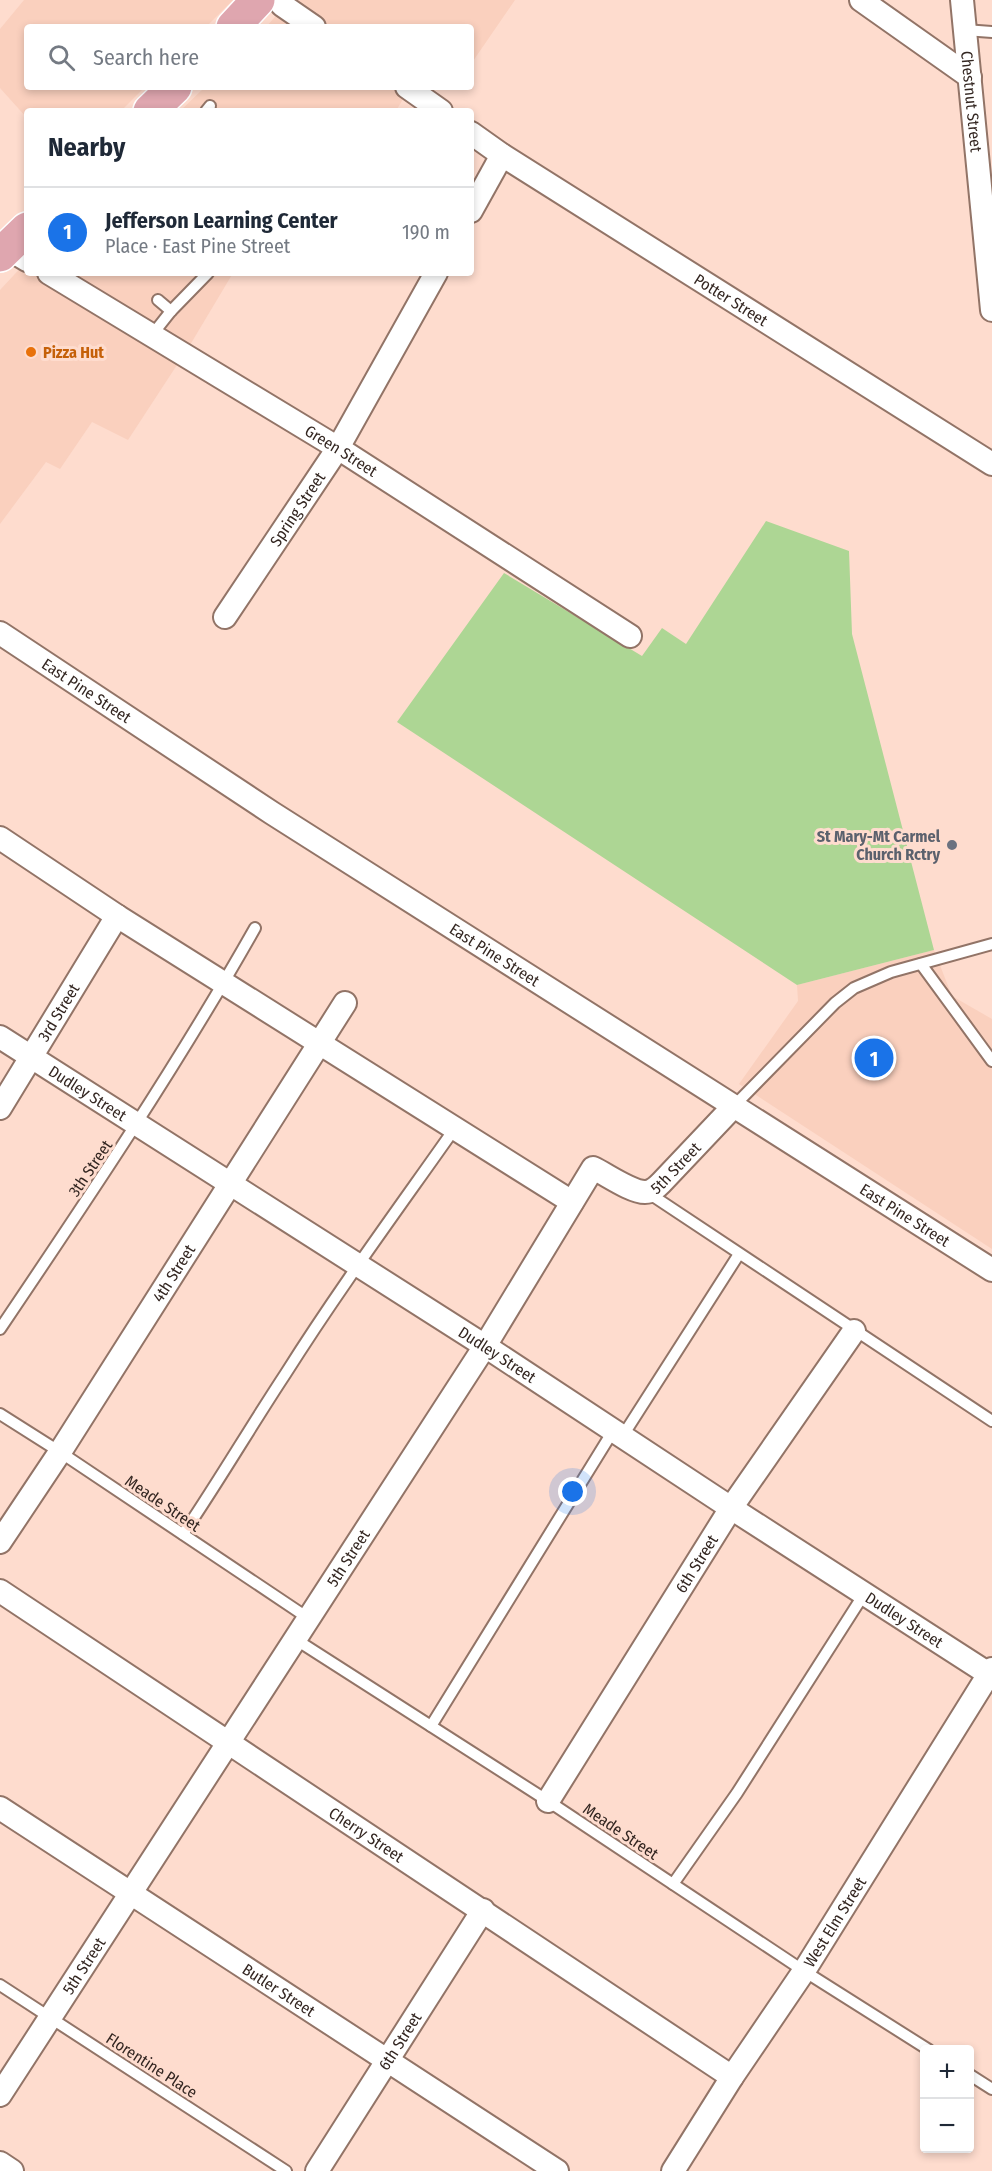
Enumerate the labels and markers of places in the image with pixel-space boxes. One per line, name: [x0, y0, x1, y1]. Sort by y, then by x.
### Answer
place label: Pizza Hut: [43, 343, 104, 362]
marker: Pizza Hut: [24, 345, 38, 359]
place label: St Mary-Mt Carmel Church Rctry: [817, 827, 941, 864]
marker: St Mary-Mt Carmel Church Rctry: [945, 838, 959, 852]
pin: 1: [854, 1036, 894, 1080]

